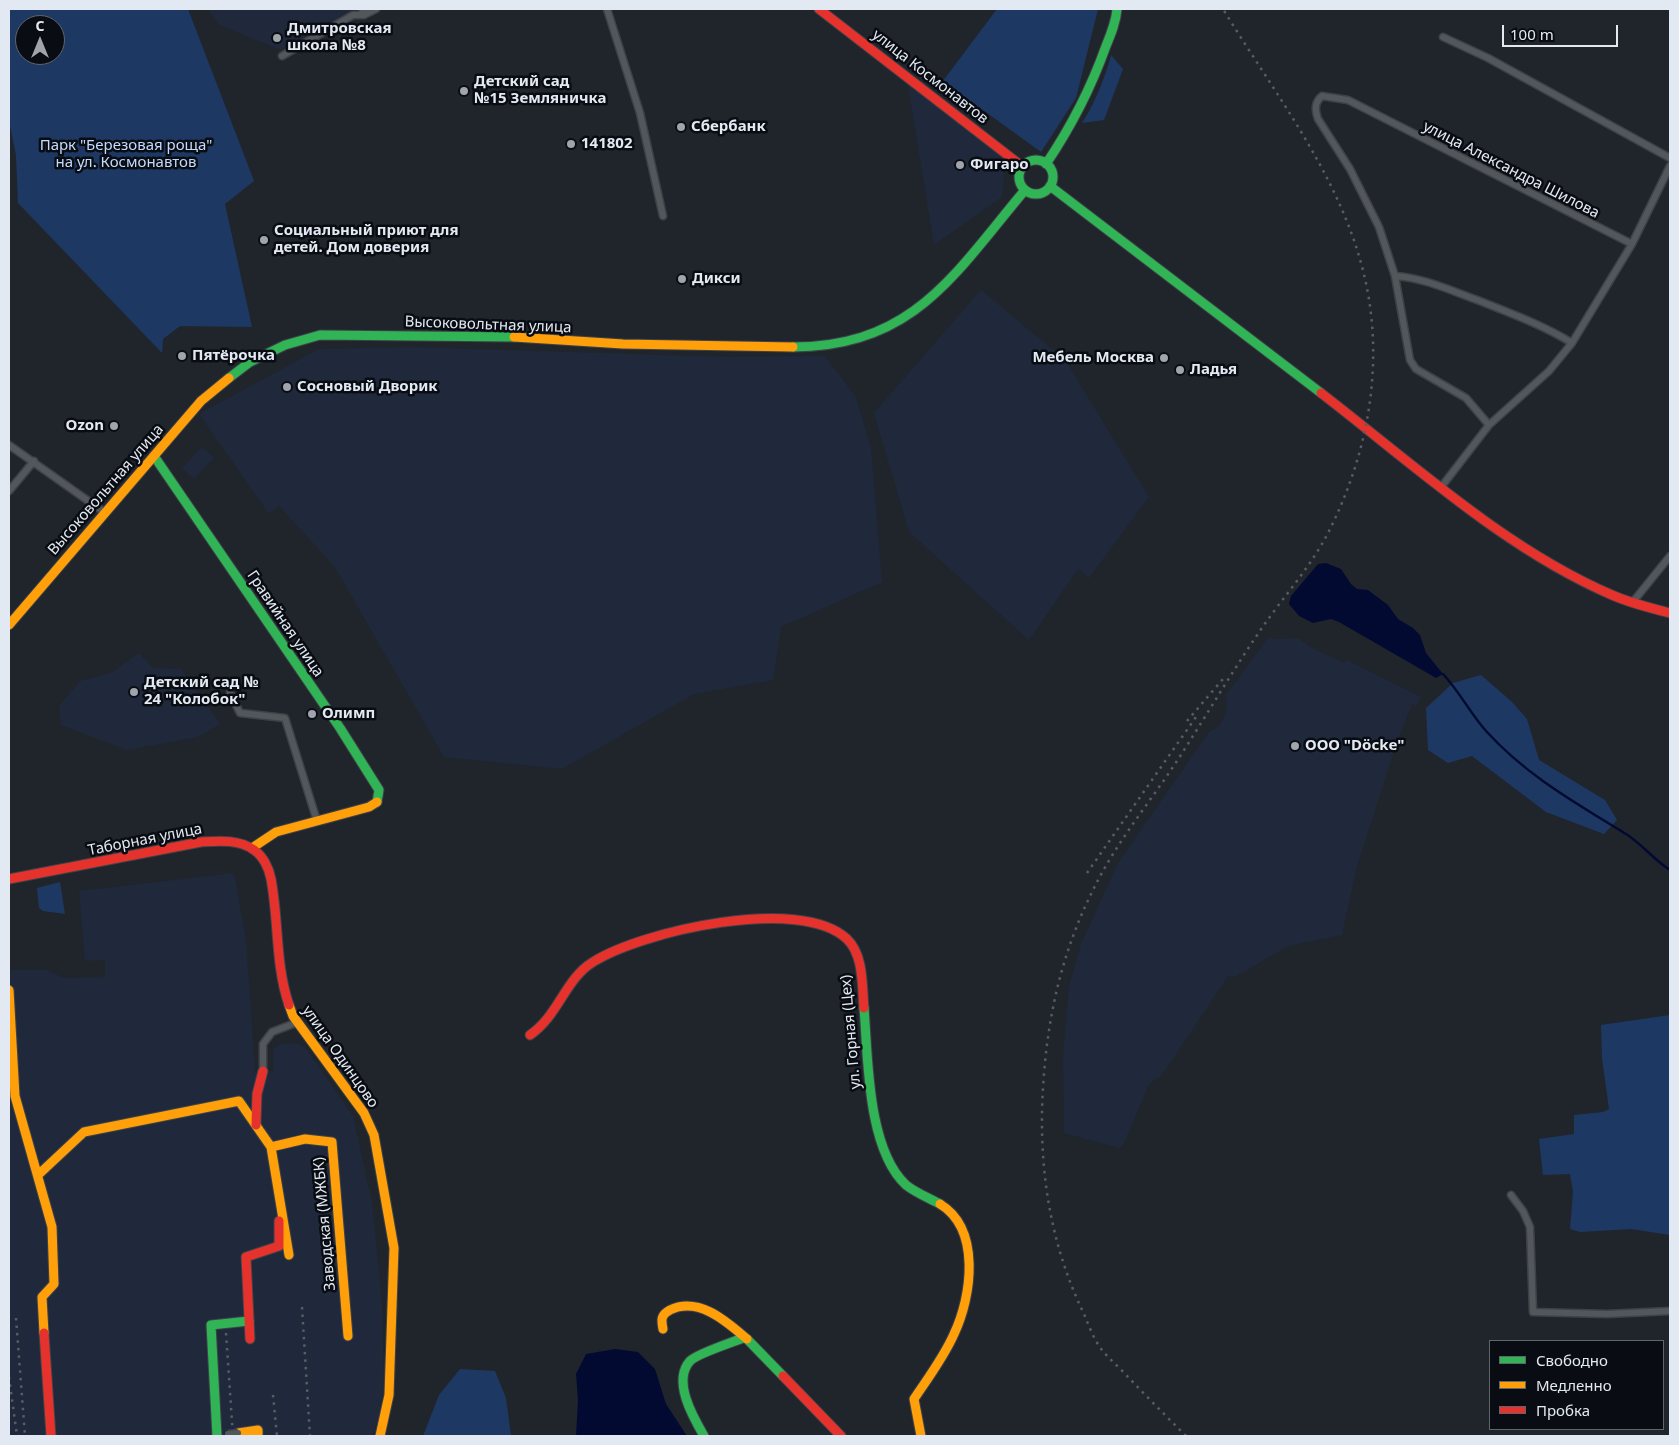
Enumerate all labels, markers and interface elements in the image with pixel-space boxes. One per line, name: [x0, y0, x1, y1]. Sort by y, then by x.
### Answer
north arrow: [15, 15, 65, 65]
scale bar: [1504, 15, 1620, 47]
text: С: [35, 16, 45, 35]
place label: Дмитровская школа №8: [287, 20, 391, 55]
text: 100 m: [1510, 24, 1554, 44]
street label: улица Космонавтов: [868, 26, 992, 128]
marker: Дмитровская школа №8: [271, 32, 283, 44]
place label: Детский сад №15 Земляничка: [474, 73, 606, 108]
marker: Детский сад №15 Земляничка: [458, 85, 470, 97]
place label: Сбербанк: [691, 118, 766, 136]
street label: улица Александра Шилова: [1420, 118, 1602, 222]
marker: Сбербанк: [675, 121, 687, 133]
place label: 141802: [581, 135, 632, 153]
park label: Парк "Березовая роща" на ул. Космонавтов: [40, 137, 212, 172]
marker: 141802: [565, 138, 577, 150]
place label: Фигаро: [970, 156, 1029, 174]
marker: Фигаро: [954, 159, 966, 171]
place label: Социальный приют для детей. Дом доверия: [274, 222, 458, 257]
marker: Социальный приют для детей. Дом доверия: [258, 234, 270, 246]
place label: Дикси: [692, 270, 741, 288]
marker: Дикси: [676, 273, 688, 285]
street label: Высоковольтная улица: [404, 313, 572, 337]
place label: Пятёрочка: [192, 347, 275, 365]
place label: Мебель Москва: [1032, 349, 1154, 367]
marker: Пятёрочка: [176, 350, 188, 362]
marker: Мебель Москва: [1158, 352, 1170, 364]
place label: Ладья: [1190, 361, 1237, 379]
marker: Ладья: [1174, 364, 1186, 376]
place label: Сосновый Дворик: [297, 378, 438, 396]
marker: Сосновый Дворик: [281, 381, 293, 393]
place label: Ozon: [66, 417, 104, 435]
marker: Ozon: [108, 420, 120, 432]
street label: Высоковольтная улица: [44, 421, 168, 559]
street label: Гравийная улица: [243, 567, 327, 681]
place label: Детский сад № 24 "Колобок": [144, 674, 259, 709]
marker: Детский сад № 24 "Колобок": [128, 686, 140, 698]
place label: Олимп: [322, 705, 375, 723]
marker: Олимп: [306, 708, 318, 720]
place label: ООО "Döcke": [1305, 737, 1404, 755]
marker: ООО "Döcke": [1289, 740, 1301, 752]
street label: Таборная улица: [86, 820, 204, 860]
street label: ул. Горная (Цех): [837, 974, 865, 1090]
street label: улица Одинцово: [298, 1002, 382, 1112]
street label: Заводская (МЖБК): [310, 1156, 340, 1292]
legend: [1489, 1340, 1664, 1430]
text: Свободно: [1536, 1350, 1608, 1370]
text: Медленно: [1536, 1375, 1612, 1395]
text: Пробка: [1536, 1400, 1590, 1420]

